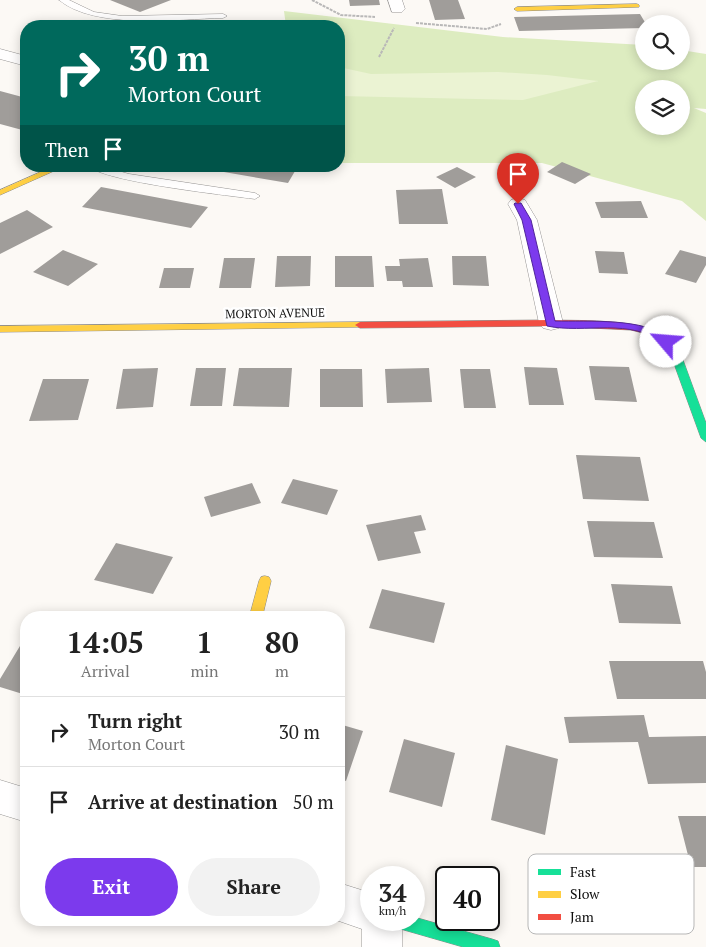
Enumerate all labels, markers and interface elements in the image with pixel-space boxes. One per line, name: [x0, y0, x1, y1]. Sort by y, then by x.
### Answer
map controls: [635, 15, 690, 135]
button: search: [635, 15, 690, 70]
text: 30 m: [128, 35, 209, 81]
icon: right: [45, 40, 110, 105]
text: Morton Court: [128, 79, 261, 108]
button: layers: [635, 80, 690, 135]
icon: arrive: [99, 135, 127, 163]
text: Then: [45, 137, 89, 162]
pin: [497, 153, 539, 204]
icon: arrive: [504, 160, 532, 188]
street label: MORTON AVENUE: [225, 305, 325, 321]
position arrow: [639, 315, 691, 367]
text: 14:05: [66, 622, 144, 662]
text: 1: [196, 622, 213, 662]
text: 80: [265, 622, 299, 662]
text: Arrival: [81, 660, 130, 682]
text: min: [191, 660, 219, 682]
text: m: [275, 660, 289, 682]
text: Turn right: [88, 708, 182, 733]
icon: right: [45, 718, 73, 746]
text: 30 m: [279, 719, 320, 744]
text: Morton Court: [88, 733, 185, 755]
icon: arrive: [45, 788, 73, 816]
text: Arrive at destination: [88, 789, 277, 814]
text: 50 m: [292, 789, 334, 814]
legend: [528, 854, 694, 934]
button: Exit: [45, 858, 178, 916]
button: Share: [188, 858, 320, 916]
text: Fast: [570, 862, 597, 881]
speed limit sign: 40: [435, 866, 500, 931]
text: 34: [378, 876, 407, 909]
text: Slow: [570, 884, 600, 903]
text: km/h: [379, 903, 406, 918]
text: Jam: [570, 907, 594, 926]

